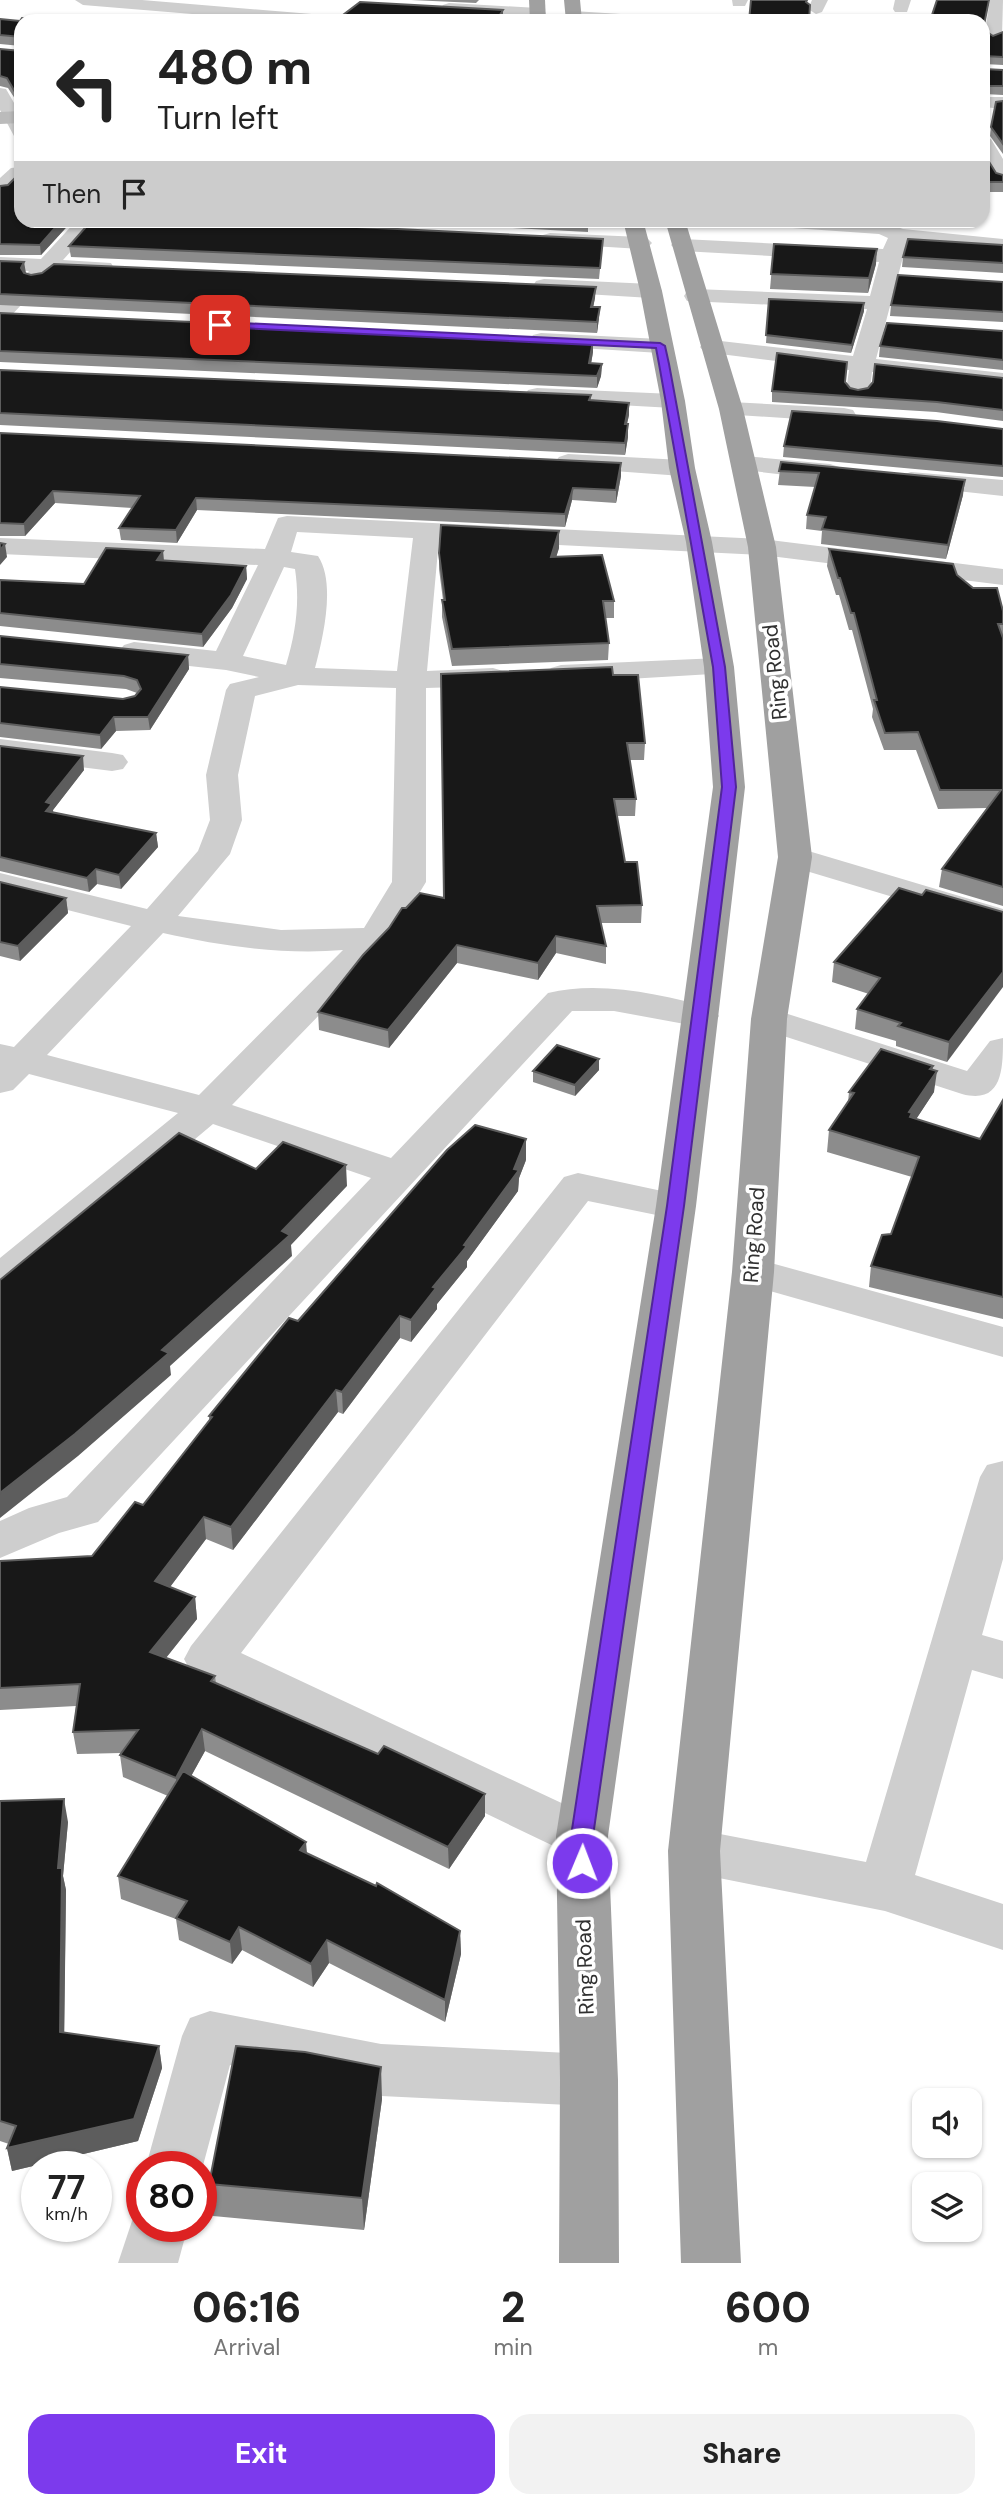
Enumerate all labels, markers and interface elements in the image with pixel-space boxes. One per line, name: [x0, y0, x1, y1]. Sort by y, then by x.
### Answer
text: 480 m: [157, 35, 312, 99]
icon: left: [42, 42, 133, 133]
text: Turn left: [157, 97, 279, 139]
icon: arrive: [115, 175, 153, 213]
text: Then: [42, 177, 101, 211]
pin: [190, 295, 250, 355]
icon: arrive: [201, 306, 239, 344]
street label: Ring Road: [756, 623, 794, 721]
street label: Ring Road: [737, 1186, 771, 1284]
position arrow: [545, 1826, 619, 1900]
street label: Ring Road: [569, 1919, 601, 2015]
map controls: [912, 2088, 982, 2242]
button: sound: [912, 2088, 982, 2158]
speed limit sign: 80: [126, 2151, 217, 2242]
text: 77: [48, 2164, 85, 2210]
button: layers: [912, 2172, 982, 2242]
text: km/h: [45, 2202, 88, 2226]
text: 06:16: [192, 2280, 302, 2335]
text: 2: [501, 2280, 525, 2335]
text: 600: [725, 2280, 811, 2335]
text: Arrival: [213, 2332, 280, 2362]
text: min: [494, 2332, 533, 2362]
text: m: [758, 2332, 778, 2362]
button: Exit: [28, 2414, 495, 2494]
button: Share: [509, 2414, 975, 2494]

